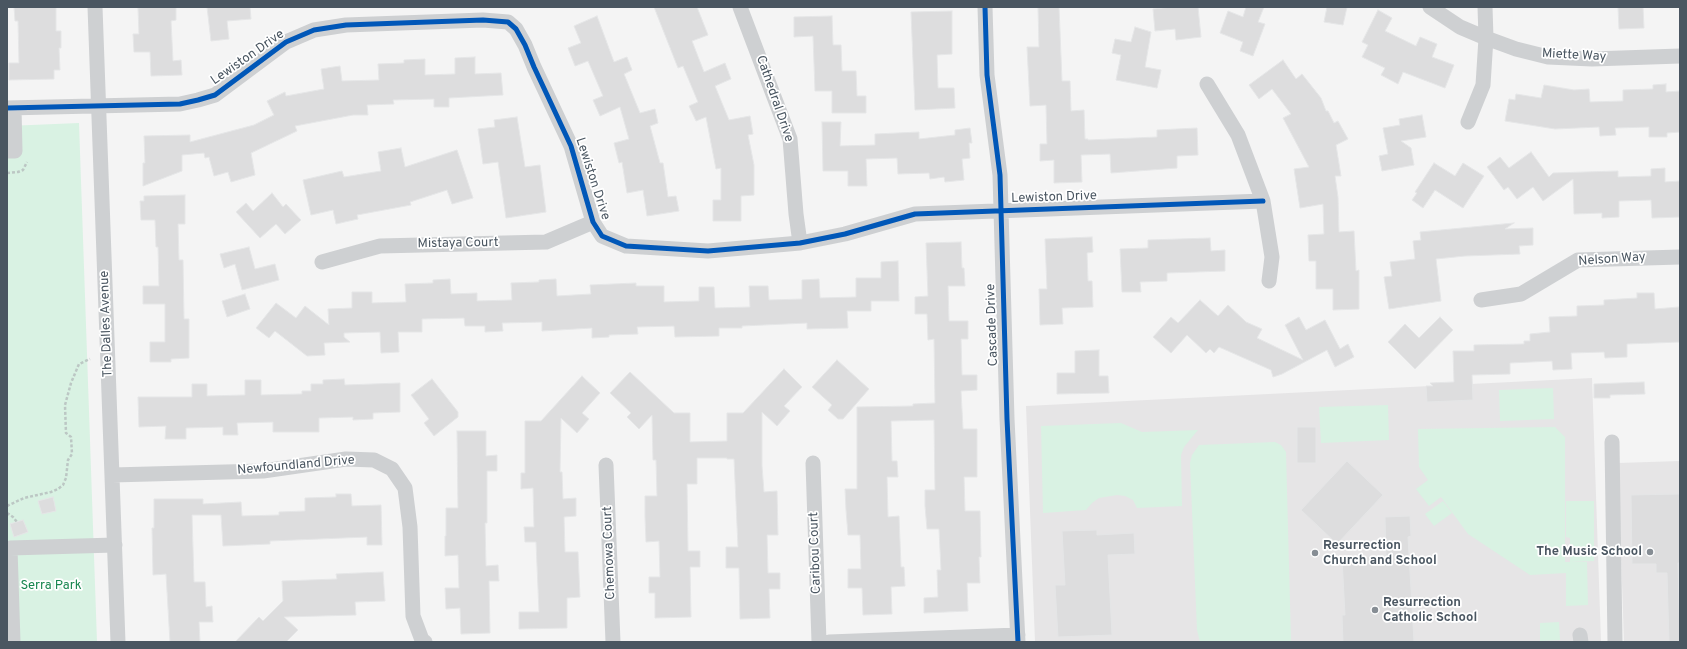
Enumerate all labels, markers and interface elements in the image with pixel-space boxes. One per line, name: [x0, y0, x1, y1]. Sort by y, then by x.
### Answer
street label: Lewiston Drive: [208, 27, 288, 89]
street label: Miette Way: [1541, 47, 1607, 65]
street label: Cathedral Drive: [752, 54, 796, 144]
street label: Lewiston Drive: [571, 136, 613, 222]
street label: Lewiston Drive: [1011, 189, 1097, 207]
street label: Mistaya Court: [417, 235, 499, 253]
street label: Nelson Way: [1578, 250, 1646, 270]
street label: The Dalles Avenue: [97, 270, 117, 378]
street label: Cascade Drive: [984, 283, 1002, 367]
street label: Newfoundland Drive: [237, 453, 355, 479]
street label: Chemowa Court: [601, 506, 619, 600]
street label: Caribou Court: [807, 512, 825, 594]
place label: Resurrection Church and School: [1323, 538, 1437, 569]
place label: The Music School: [1536, 544, 1642, 560]
marker: The Music School: [1645, 547, 1655, 557]
marker: Resurrection Church and School: [1310, 548, 1320, 558]
park label: Serra Park: [20, 578, 82, 594]
place label: Resurrection Catholic School: [1383, 595, 1477, 626]
marker: Resurrection Catholic School: [1370, 605, 1380, 615]

